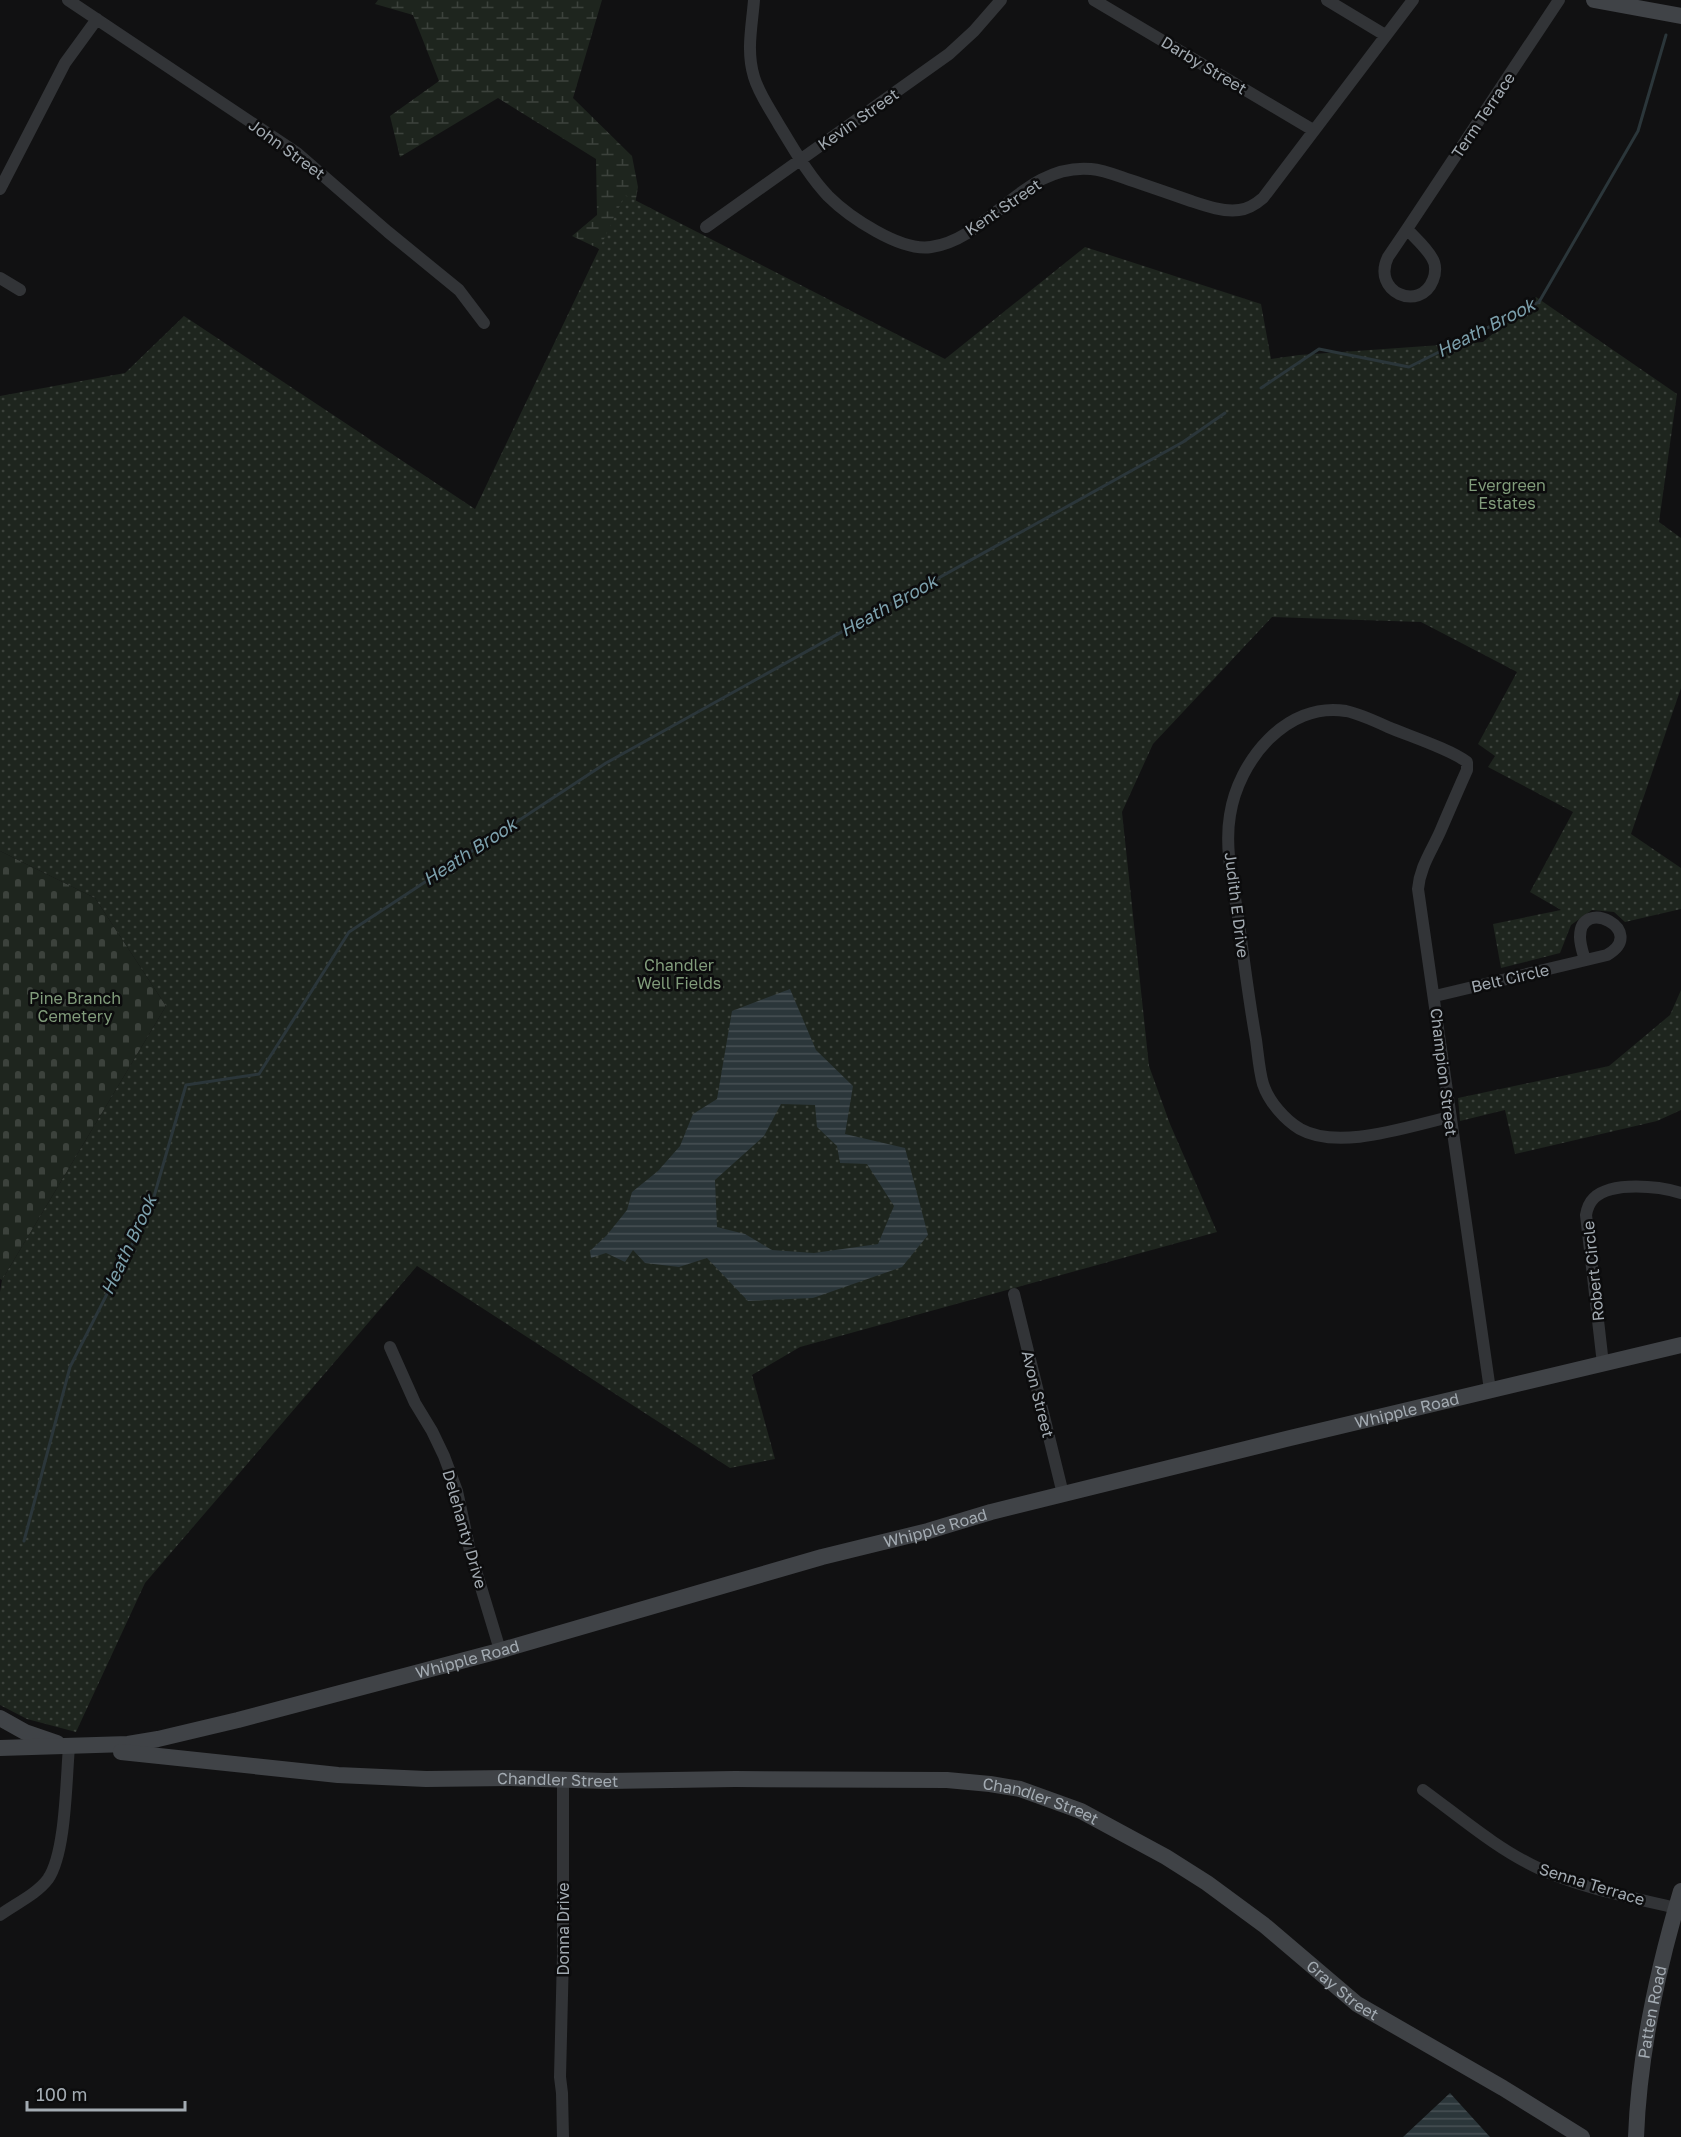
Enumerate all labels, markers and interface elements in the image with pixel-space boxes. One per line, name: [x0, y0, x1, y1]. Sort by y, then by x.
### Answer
street label: Darby Street: [1158, 32, 1250, 98]
street label: Term Terrace: [1447, 68, 1519, 162]
street label: Kevin Street: [814, 84, 902, 154]
street label: John Street: [245, 115, 329, 183]
street label: Kent Street: [961, 174, 1045, 240]
water label: Heath Brook: [1433, 292, 1540, 361]
park label: Evergreen Estates: [1468, 475, 1546, 513]
water label: Heath Brook: [836, 569, 942, 641]
water label: Heath Brook: [418, 812, 522, 890]
street label: Judith E Drive: [1221, 851, 1253, 959]
park label: Chandler Well Fields: [637, 955, 721, 993]
street label: Belt Circle: [1469, 959, 1551, 997]
park label: Pine Branch Cemetery: [29, 988, 121, 1026]
street label: Champion Street: [1426, 1007, 1462, 1137]
water label: Heath Brook: [95, 1190, 162, 1298]
street label: Robert Circle: [1578, 1220, 1608, 1322]
street label: Avon Street: [1018, 1348, 1058, 1440]
street label: Whipple Road: [1353, 1388, 1461, 1432]
street label: Delehanty Drive: [438, 1467, 492, 1591]
street label: Whipple Road: [881, 1504, 989, 1552]
street label: Whipple Road: [413, 1635, 522, 1683]
street label: Chandler Street: [497, 1768, 618, 1791]
street label: Chandler Street: [982, 1773, 1102, 1829]
street label: Senna Terrace: [1537, 1858, 1647, 1910]
street label: Donna Drive: [553, 1882, 573, 1976]
street label: Gray Street: [1302, 1956, 1382, 2024]
street label: Patten Road: [1633, 1964, 1671, 2060]
scale bar: [27, 2074, 184, 2112]
text: 100 m: [36, 2083, 87, 2105]

